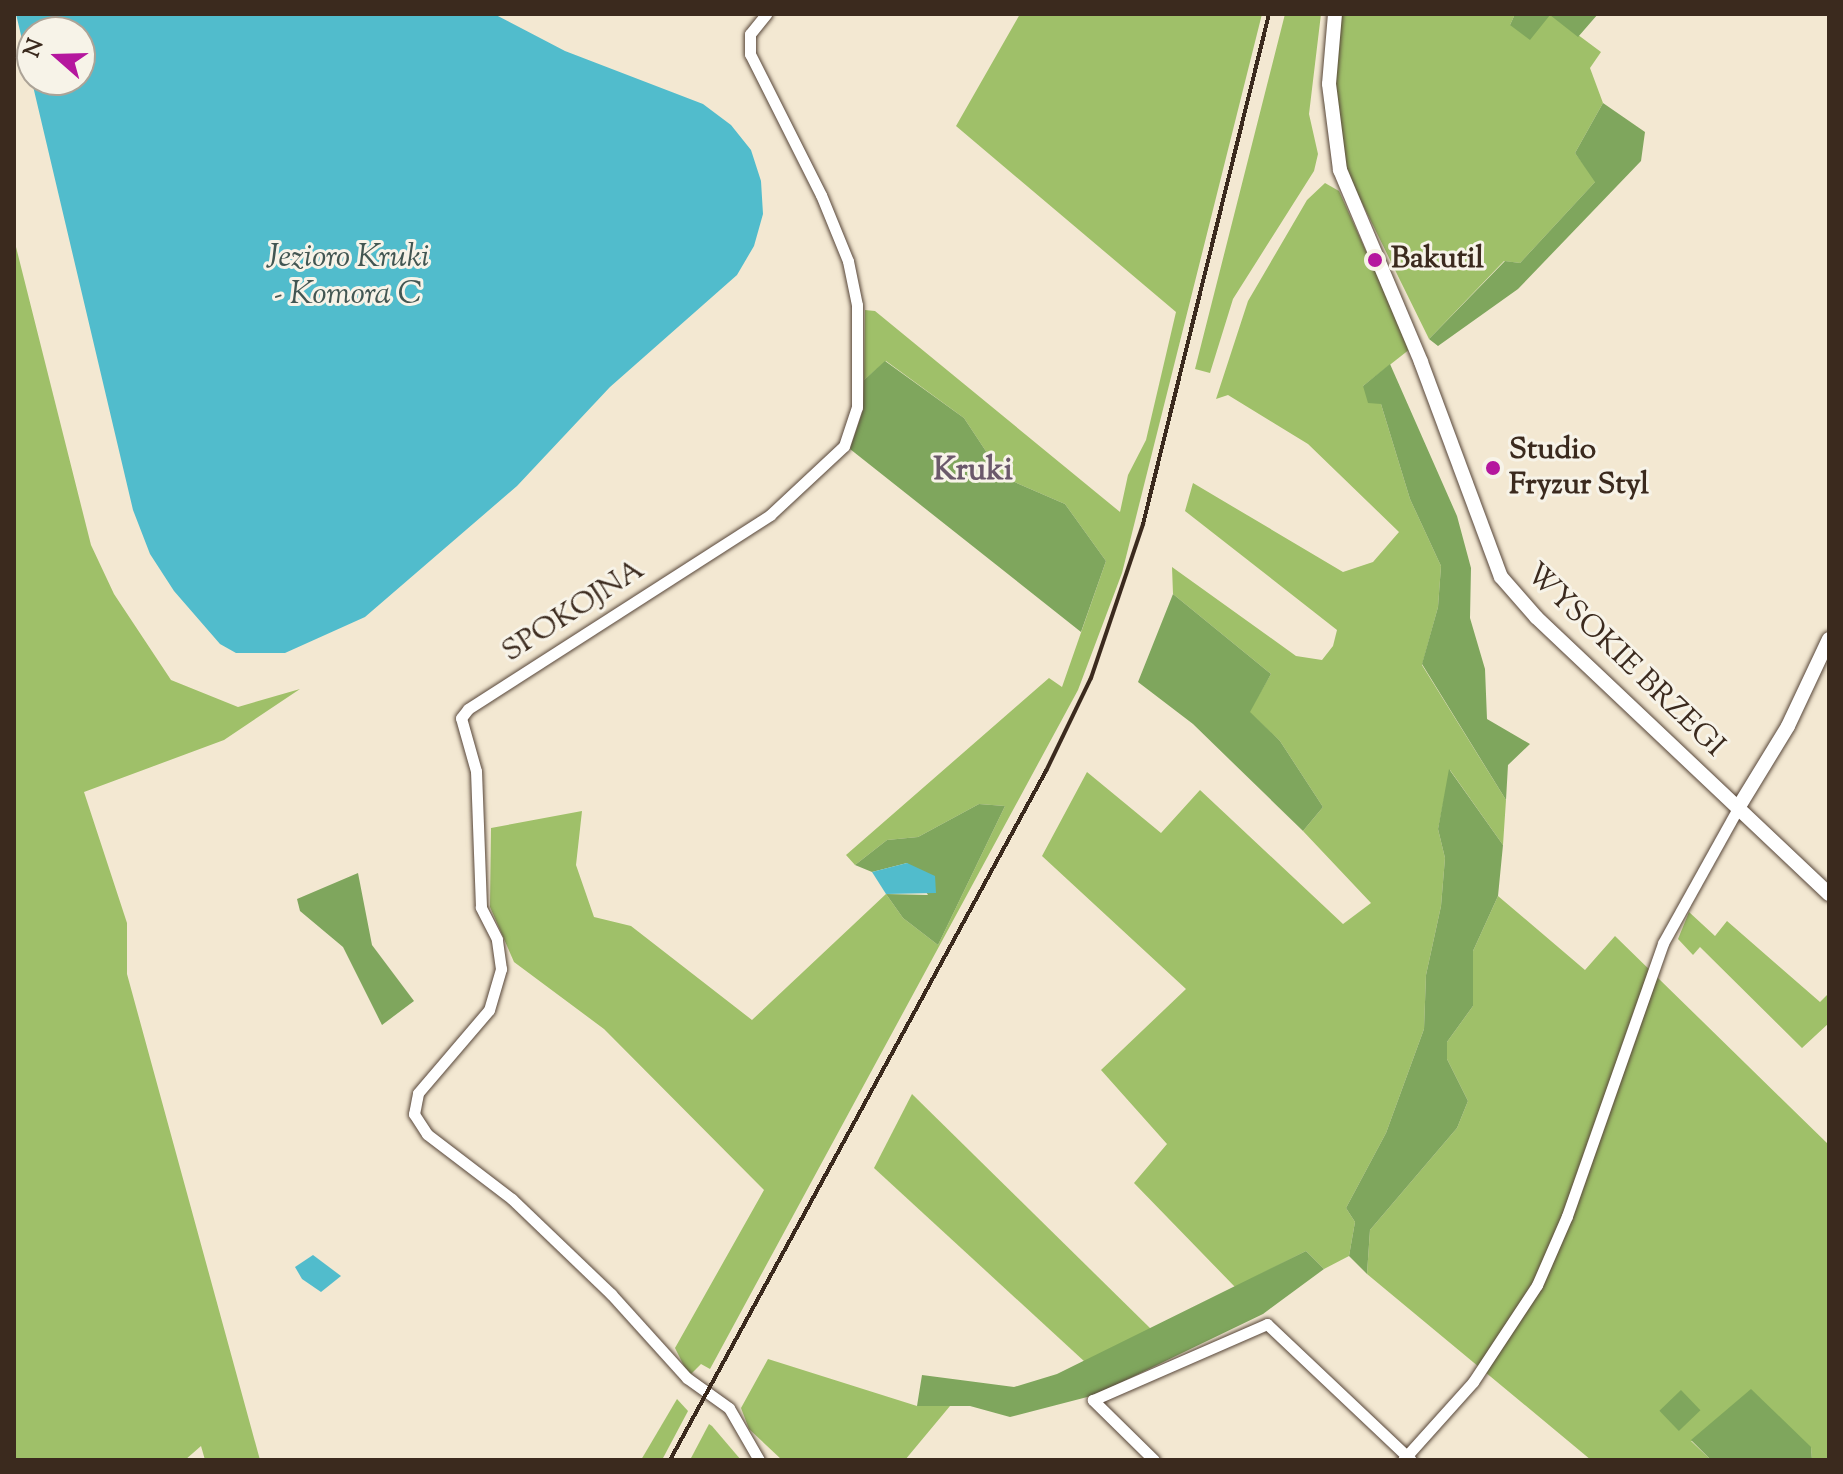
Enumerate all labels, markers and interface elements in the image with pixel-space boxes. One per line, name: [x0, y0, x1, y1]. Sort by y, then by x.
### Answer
north arrow: [16, 16, 96, 96]
text: N: [17, 35, 53, 62]
water label: Jezioro Kruki - Komora C: [267, 240, 429, 315]
place label: Bakutil: [1391, 242, 1484, 278]
marker: Bakutil: [1366, 251, 1384, 269]
place label: Studio Fryzur Styl: [1509, 433, 1649, 504]
district label: Kruki: [933, 452, 1013, 490]
marker: Studio Fryzur Styl: [1484, 459, 1502, 477]
street label: SPOKOJNA: [496, 553, 652, 671]
street label: WYSOKIE BRZEGI: [1517, 557, 1731, 765]

